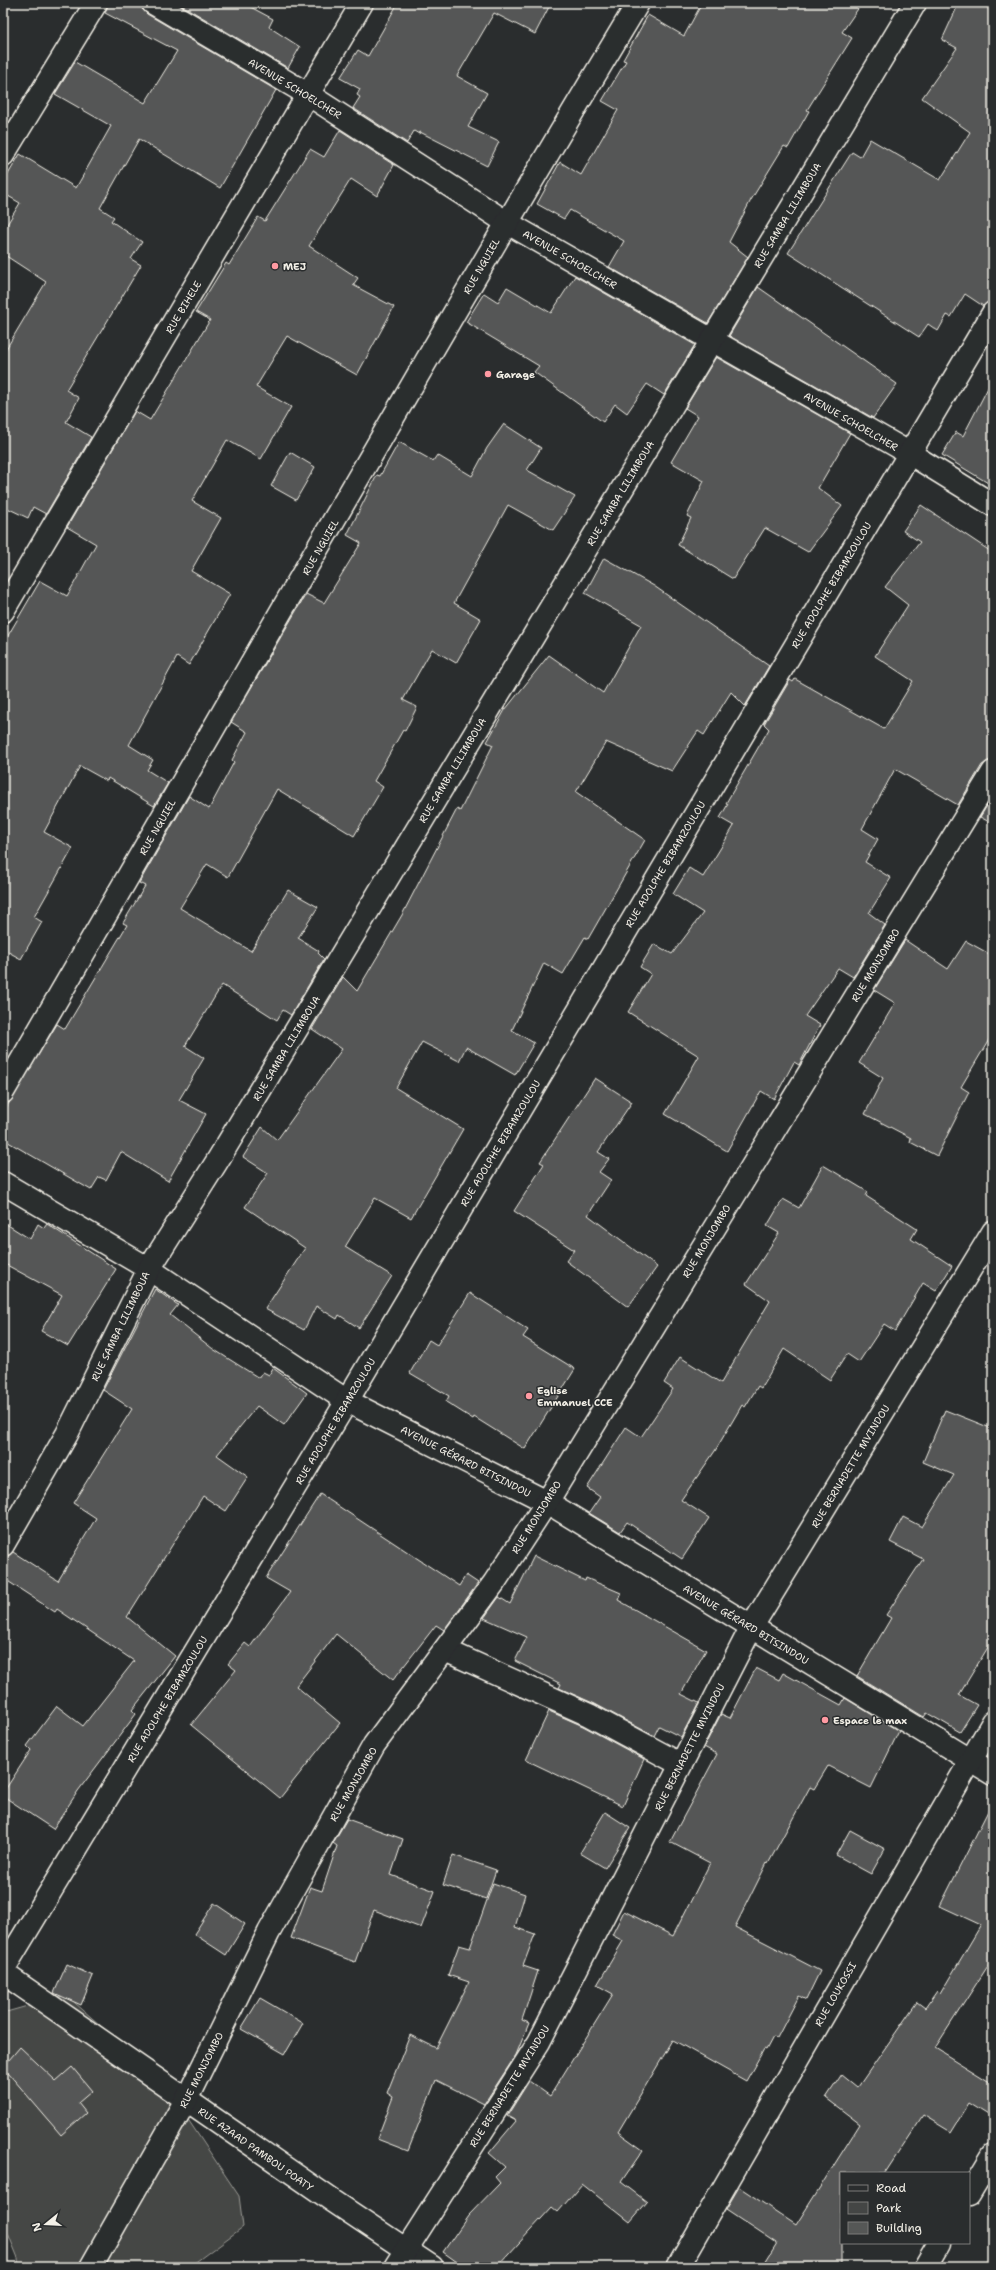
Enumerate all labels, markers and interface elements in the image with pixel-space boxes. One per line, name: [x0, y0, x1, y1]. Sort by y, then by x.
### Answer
street label: AVENUE SCHOELCHER: [246, 55, 344, 122]
street label: RUE SAMBA LILIMBOUA: [751, 160, 824, 270]
street label: AVENUE SCHOELCHER: [520, 227, 619, 292]
street label: RUE NGUIEL: [460, 236, 503, 296]
place label: MEJ: [283, 260, 307, 273]
marker: MEJ: [270, 261, 280, 271]
street label: RUE BIHELE: [163, 279, 204, 336]
place label: Garage: [496, 368, 535, 381]
marker: Garage: [483, 369, 493, 379]
street label: AVENUE SCHOELCHER: [801, 389, 900, 454]
street label: RUE SAMBA LILIMBOUA: [584, 438, 657, 548]
street label: RUE NGUIEL: [299, 517, 342, 577]
street label: RUE ADOLPHE BIBAMZOULOU: [788, 520, 874, 651]
street label: RUE SAMBA LILIMBOUA: [416, 715, 489, 825]
street label: RUE NGUIEL: [136, 797, 179, 857]
street label: RUE ADOLPHE BIBAMZOULOU: [622, 799, 708, 930]
street label: RUE MONJOMBO: [848, 926, 902, 1004]
street label: RUE SAMBA LILIMBOUA: [250, 993, 323, 1103]
street label: RUE ADOLPHE BIBAMZOULOU: [457, 1078, 543, 1209]
street label: RUE MONJOMBO: [679, 1202, 733, 1280]
street label: RUE SAMBA LILIMBOUA: [88, 1269, 153, 1383]
street label: RUE ADOLPHE BIBAMZOULOU: [292, 1356, 378, 1487]
place label: Eglise Emmanuel CCE: [537, 1384, 613, 1409]
marker: Eglise Emmanuel CCE: [524, 1391, 534, 1401]
street label: RUE BERNADETTE MVINDOU: [808, 1402, 892, 1530]
street label: AVENUE GÉRARD BITSINDOU: [398, 1423, 533, 1500]
street label: RUE MONJOMBO: [509, 1478, 564, 1556]
street label: AVENUE GÉRARD BITSINDOU: [680, 1582, 811, 1667]
street label: RUE ADOLPHE BIBAMZOULOU: [124, 1634, 210, 1765]
street label: RUE BERNADETTE MVINDOU: [652, 1681, 727, 1813]
place label: Espace le max: [833, 1714, 907, 1727]
marker: Espace le max: [820, 1715, 830, 1725]
street label: RUE MONJOMBO: [327, 1745, 380, 1824]
street label: RUE LOUKOSSI: [812, 1959, 859, 2029]
street label: RUE BERNADETTE MVINDOU: [466, 2023, 552, 2150]
street label: RUE MONJOMBO: [177, 2030, 226, 2110]
street label: RUE AZAAD PAMBOU POATY: [196, 2105, 316, 2194]
legend: [840, 2172, 970, 2244]
text: Road: [876, 2180, 907, 2196]
text: Park: [876, 2200, 902, 2216]
north arrow: [26, 2204, 66, 2244]
text: N: [28, 2220, 45, 2233]
text: Building: [876, 2220, 922, 2236]

